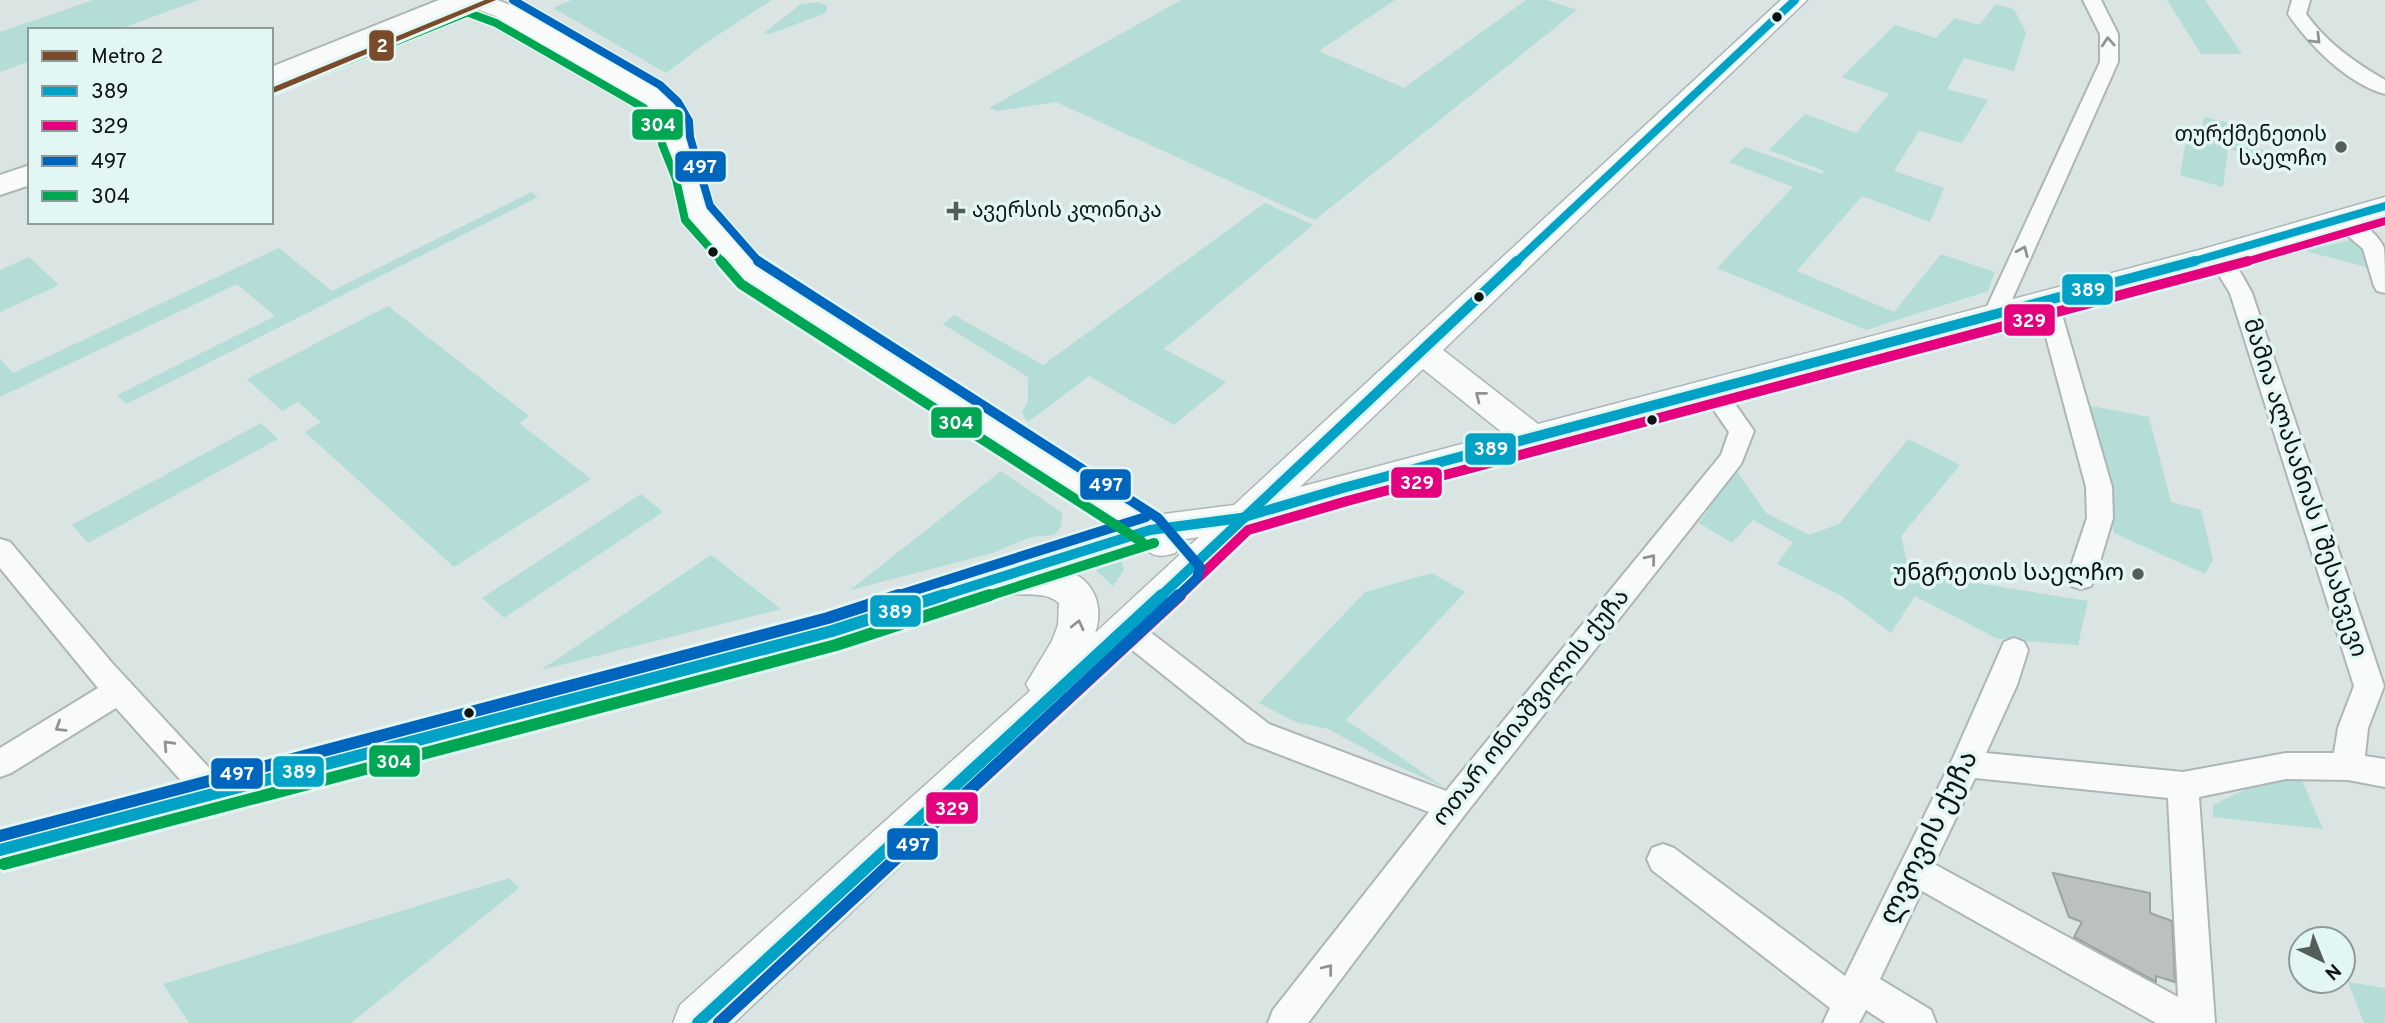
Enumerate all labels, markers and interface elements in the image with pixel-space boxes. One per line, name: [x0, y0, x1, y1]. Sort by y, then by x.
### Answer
unlabelled marker: [1770, 10, 1784, 24]
legend: [28, 28, 273, 224]
line badge: 2: [368, 29, 395, 62]
one-way arrow: [2308, 31, 2321, 44]
text: 2: [376, 35, 388, 59]
one-way arrow: [2101, 36, 2116, 47]
text: Metro 2: [91, 44, 163, 71]
text: 389: [91, 79, 129, 106]
line badge: 304: [631, 108, 684, 141]
text: 329: [91, 114, 129, 141]
text: 304: [640, 114, 676, 138]
place label: თურქმენეთის საელჩო: [2175, 122, 2327, 173]
marker: თურქმენეთის საელჩო: [2333, 139, 2349, 155]
text: 497: [91, 149, 127, 176]
line badge: 497: [674, 150, 727, 183]
text: 497: [683, 156, 717, 180]
text: 304: [91, 184, 130, 211]
place label: ავერსის კლინიკა: [972, 198, 1162, 225]
marker: ავერსის კლინიკა: [946, 201, 966, 221]
unlabelled marker: [706, 245, 720, 259]
one-way arrow: [2015, 246, 2029, 258]
line badge: 389: [2061, 273, 2114, 306]
text: 389: [2071, 279, 2106, 303]
unlabelled marker: [1472, 290, 1486, 304]
line badge: 329: [2003, 303, 2056, 337]
text: 329: [2012, 310, 2046, 334]
street label: მამია ალასანიას I შესახვევი: [2235, 315, 2373, 661]
one-way arrow: [1475, 392, 1488, 404]
line badge: 304: [930, 406, 983, 439]
text: 304: [938, 412, 974, 436]
unlabelled marker: [1645, 413, 1659, 427]
line badge: 389: [1464, 432, 1517, 466]
text: 389: [1474, 438, 1509, 462]
line badge: 329: [1390, 466, 1443, 499]
line badge: 497: [1079, 468, 1132, 501]
text: 329: [1400, 472, 1434, 496]
text: 497: [1089, 474, 1123, 498]
one-way arrow: [1642, 555, 1655, 567]
place label: უნგრეთის საელჩო: [1893, 559, 2124, 589]
marker: უნგრეთის საელჩო: [2130, 566, 2146, 582]
street label: ოთარ ონიაშვილის ქუჩა: [1427, 583, 1637, 833]
line badge: 389: [869, 594, 922, 628]
text: 389: [878, 601, 913, 625]
one-way arrow: [1070, 619, 1085, 631]
unlabelled marker: [462, 706, 476, 720]
one-way arrow: [55, 718, 68, 731]
one-way arrow: [163, 740, 176, 753]
line badge: 304: [368, 744, 421, 778]
street label: ლვოვის ქუჩა: [1872, 745, 1988, 931]
text: 304: [376, 751, 412, 775]
line badge: 389: [272, 755, 325, 788]
line badge: 497: [210, 757, 264, 790]
text: 389: [282, 761, 317, 785]
text: 497: [220, 763, 254, 787]
line badge: 329: [925, 791, 979, 825]
text: 329: [935, 798, 969, 822]
line badge: 497: [886, 827, 939, 861]
text: 497: [896, 834, 930, 858]
north arrow: [2287, 925, 2357, 995]
text: N: [2319, 958, 2345, 984]
one-way arrow: [1320, 964, 1333, 977]

